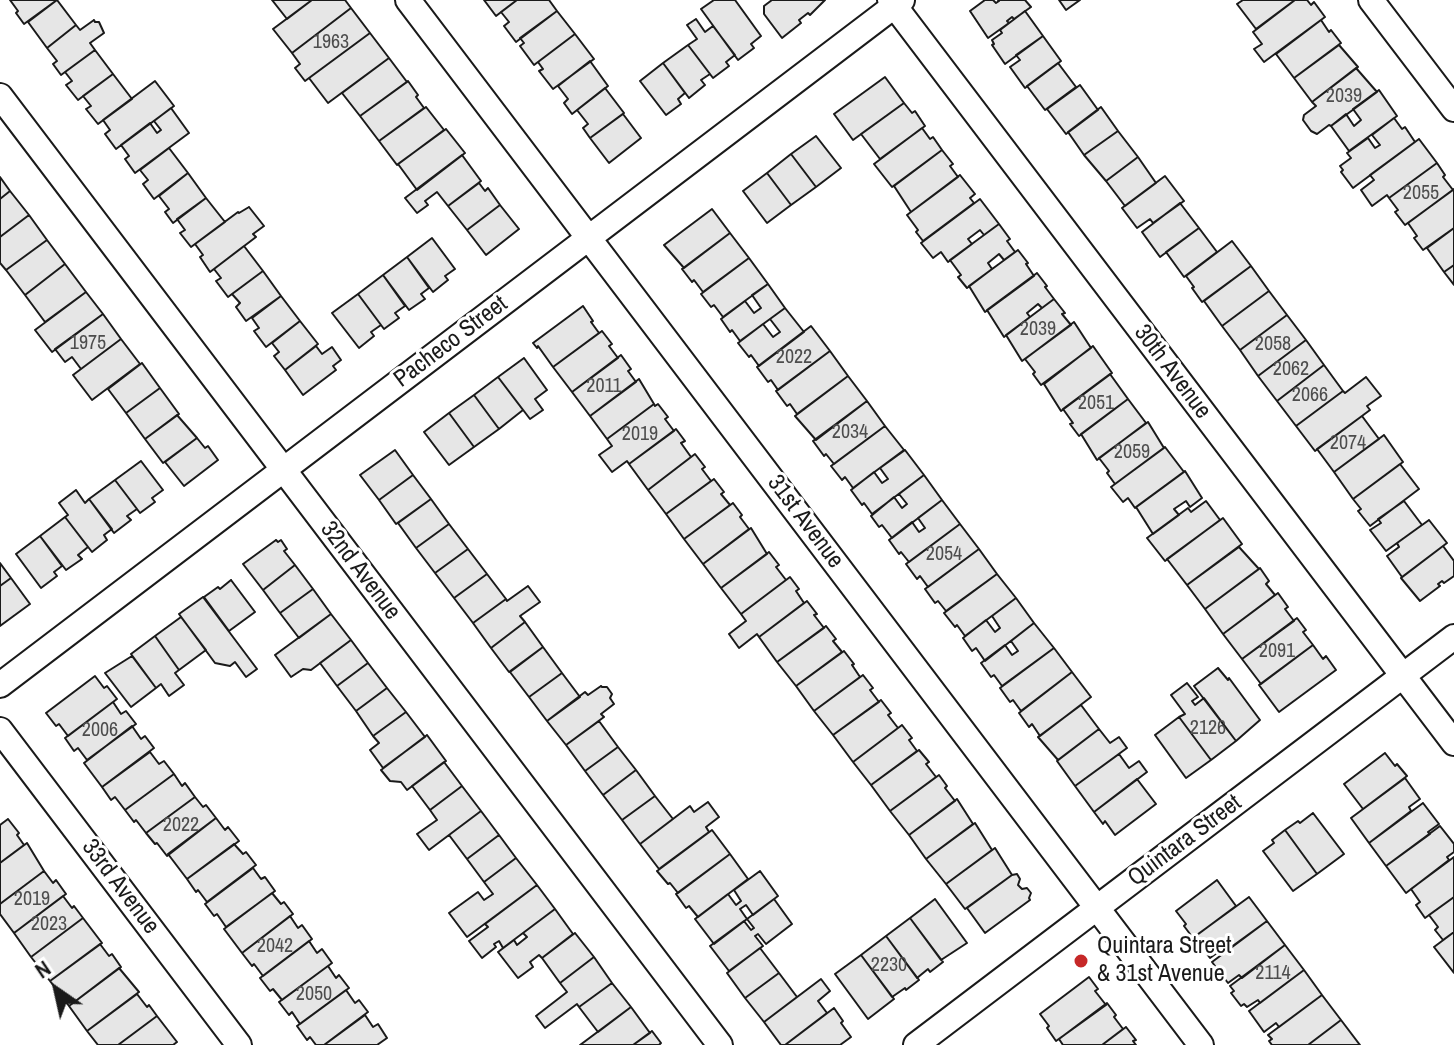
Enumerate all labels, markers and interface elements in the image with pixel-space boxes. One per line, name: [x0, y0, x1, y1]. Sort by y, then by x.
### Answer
house number: 1963: [313, 31, 349, 55]
house number: 2039: [1326, 85, 1362, 109]
house number: 2055: [1403, 182, 1439, 206]
street label: Pacheco Street: [389, 290, 513, 394]
house number: 2039: [1020, 318, 1056, 342]
street label: 30th Avenue: [1127, 319, 1217, 425]
house number: 1975: [70, 332, 106, 356]
house number: 2058: [1255, 333, 1291, 357]
house number: 2022: [776, 346, 812, 370]
house number: 2062: [1273, 358, 1309, 382]
house number: 2011: [586, 375, 622, 399]
house number: 2066: [1292, 384, 1328, 408]
house number: 2051: [1078, 392, 1114, 416]
house number: 2034: [832, 421, 868, 445]
house number: 2019: [622, 423, 658, 447]
house number: 2074: [1330, 432, 1366, 456]
house number: 2059: [1114, 441, 1150, 465]
street label: 31st Avenue: [761, 470, 849, 574]
street label: 32nd Avenue: [314, 516, 406, 626]
house number: 2054: [926, 543, 962, 567]
house number: 2091: [1259, 640, 1295, 664]
house number: 2126: [1190, 717, 1226, 741]
house number: 2006: [82, 719, 118, 743]
street label: Quintara Street: [1123, 789, 1247, 893]
house number: 2022: [163, 814, 199, 838]
street label: 33rd Avenue: [75, 834, 165, 940]
house number: 2019: [14, 888, 50, 912]
house number: 2023: [31, 913, 67, 937]
place label: Quintara Street & 31st Avenue: [1097, 933, 1232, 989]
house number: 2042: [257, 935, 293, 959]
north arrow: [16, 949, 96, 1029]
marker: Quintara Street & 31st Avenue: [1072, 952, 1090, 970]
text: N: [29, 953, 56, 985]
house number: 2230: [871, 954, 907, 978]
house number: 2114: [1255, 962, 1291, 986]
house number: 2050: [296, 983, 332, 1007]

